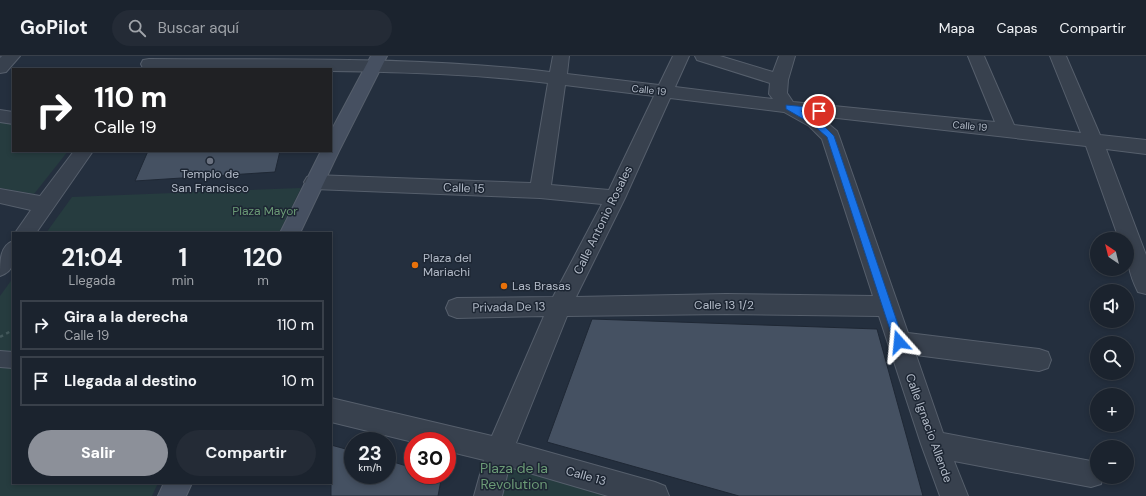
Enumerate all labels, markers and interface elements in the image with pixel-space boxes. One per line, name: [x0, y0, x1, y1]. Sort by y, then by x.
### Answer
search box: [112, 10, 392, 46]
text: GoPilot: [20, 15, 88, 40]
icon: search: [126, 17, 148, 39]
text: Buscar aquí: [158, 18, 239, 38]
text: Mapa: [939, 19, 975, 37]
text: Capas: [997, 19, 1038, 37]
text: Compartir: [1060, 19, 1126, 37]
text: 110 m: [94, 79, 167, 116]
street label: Calle 19: [631, 82, 667, 98]
icon: right: [28, 84, 80, 136]
pin: [802, 94, 836, 128]
icon: arrive: [808, 100, 830, 122]
text: Calle 19: [94, 115, 157, 139]
street label: Calle 19: [952, 118, 988, 134]
marker: Templo de San Francisco: [205, 156, 215, 166]
street label: Calle Antonio Rosales: [570, 163, 636, 277]
place label: Templo de San Francisco: [171, 166, 249, 196]
street label: Calle 15: [443, 179, 485, 197]
park label: Plaza Mayor: [232, 203, 298, 219]
north arrow: [1090, 232, 1134, 276]
map controls: [1090, 232, 1134, 484]
text: 21:04: [61, 242, 123, 273]
text: 1: [179, 242, 187, 273]
text: 120: [243, 242, 283, 273]
place label: Plaza del Mariachi: [423, 250, 471, 280]
marker: Plaza del Mariachi: [410, 260, 420, 270]
text: Llegada: [69, 272, 115, 289]
text: min: [172, 272, 194, 289]
text: m: [257, 272, 269, 289]
place label: Las Brasas: [512, 278, 571, 294]
marker: Las Brasas: [499, 281, 509, 291]
button: sound: [1090, 284, 1134, 328]
street label: Calle 13 1/2: [694, 297, 754, 313]
street label: Privada De 13: [472, 298, 546, 316]
text: Gira a la derecha: [64, 307, 188, 327]
icon: right: [30, 314, 52, 336]
text: 110 m: [277, 315, 314, 335]
position arrow: [878, 321, 920, 363]
text: Calle 19: [64, 327, 109, 344]
button: search: [1090, 336, 1134, 380]
icon: arrive: [30, 370, 52, 392]
text: Llegada al destino: [64, 371, 197, 391]
text: 10 m: [282, 371, 314, 391]
street label: Calle Ignacio Allende: [902, 371, 956, 485]
button: +: [1090, 388, 1134, 432]
button: Salir: [28, 430, 168, 476]
button: Compartir: [176, 430, 316, 476]
speed limit sign: 30: [404, 432, 456, 484]
text: 23: [358, 440, 382, 466]
button: −: [1090, 440, 1134, 484]
park label: Plaza de la Revolution: [480, 459, 548, 493]
text: km/h: [358, 461, 382, 474]
street label: Calle 13: [564, 463, 608, 489]

